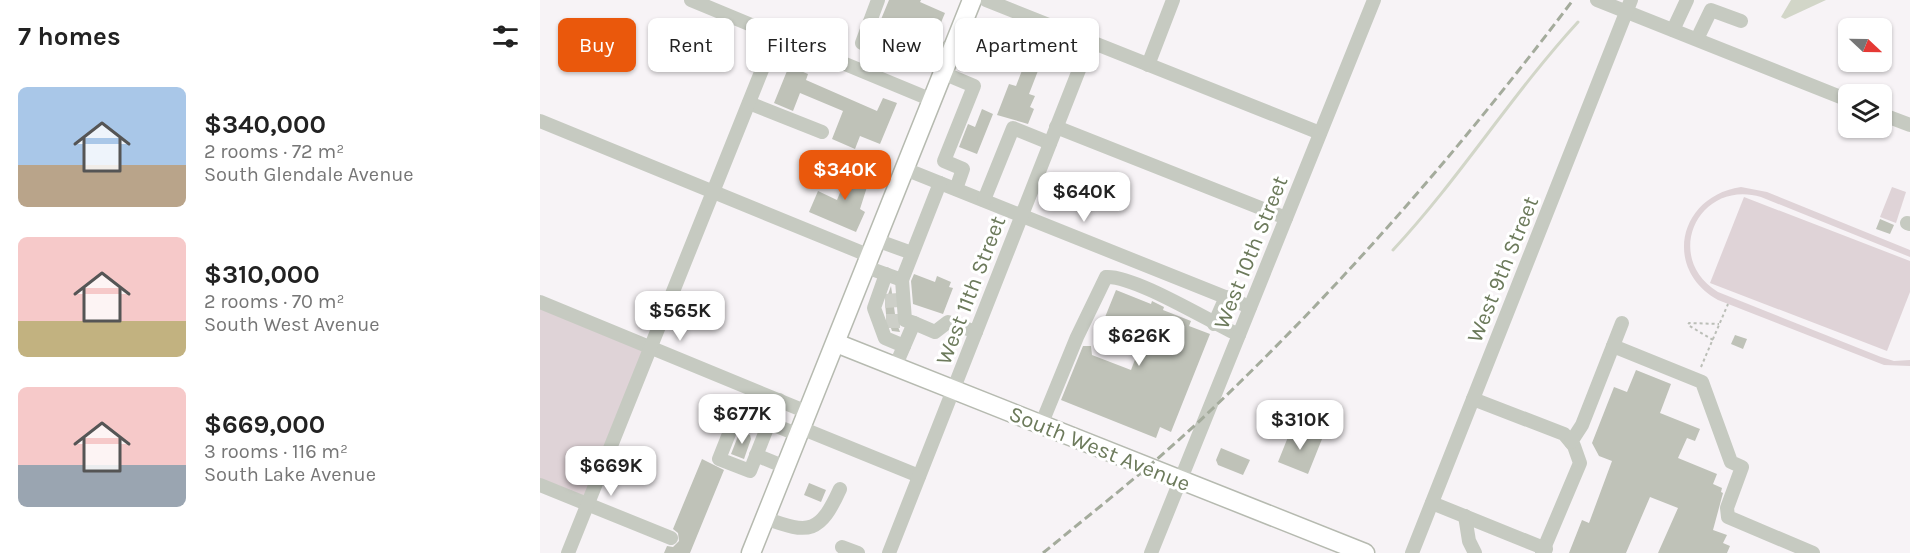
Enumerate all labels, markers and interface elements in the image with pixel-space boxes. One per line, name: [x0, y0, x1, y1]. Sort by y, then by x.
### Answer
chip: Buy: [558, 18, 636, 72]
chip: Rent: [648, 18, 734, 72]
chip: Filters: [746, 18, 848, 72]
chip: New: [860, 18, 943, 72]
chip: Apartment: [955, 18, 1099, 72]
north arrow: [1838, 18, 1892, 72]
map controls: [1838, 18, 1892, 138]
icon: filters: [489, 20, 522, 53]
text: 7 homes: [18, 21, 121, 52]
button: layers: [1838, 84, 1892, 138]
text: $340,000: [204, 109, 326, 140]
icon: home: [66, 111, 138, 183]
text: 2 rooms · 72 m²: [204, 140, 344, 163]
pin: $340K: [803, 150, 887, 201]
text: $340K: [813, 158, 877, 181]
text: South Glendale Avenue: [204, 163, 414, 186]
pin: $640K: [1042, 172, 1126, 223]
street label: West 10th Street: [1208, 172, 1293, 333]
text: $640K: [1052, 180, 1116, 203]
street label: West 9th Street: [1462, 193, 1544, 346]
street label: West 11th Street: [931, 212, 1011, 368]
text: $310,000: [204, 259, 320, 290]
icon: home: [66, 261, 138, 333]
text: 2 rooms · 70 m²: [204, 290, 344, 313]
pin: $565K: [638, 291, 722, 342]
text: $565K: [649, 299, 711, 322]
text: South West Avenue: [204, 313, 380, 336]
pin: $626K: [1097, 316, 1181, 367]
text: $626K: [1107, 324, 1171, 347]
pin: $677K: [700, 394, 784, 445]
pin: $310K: [1258, 400, 1342, 451]
street label: South West Avenue: [1005, 401, 1194, 497]
text: $677K: [713, 402, 771, 425]
text: $310K: [1270, 408, 1330, 431]
text: $669,000: [204, 409, 325, 440]
icon: home: [66, 411, 138, 483]
text: 3 rooms · 116 m²: [204, 440, 348, 463]
pin: $669K: [569, 446, 653, 497]
text: $669K: [579, 454, 643, 477]
text: South Lake Avenue: [204, 463, 376, 486]

